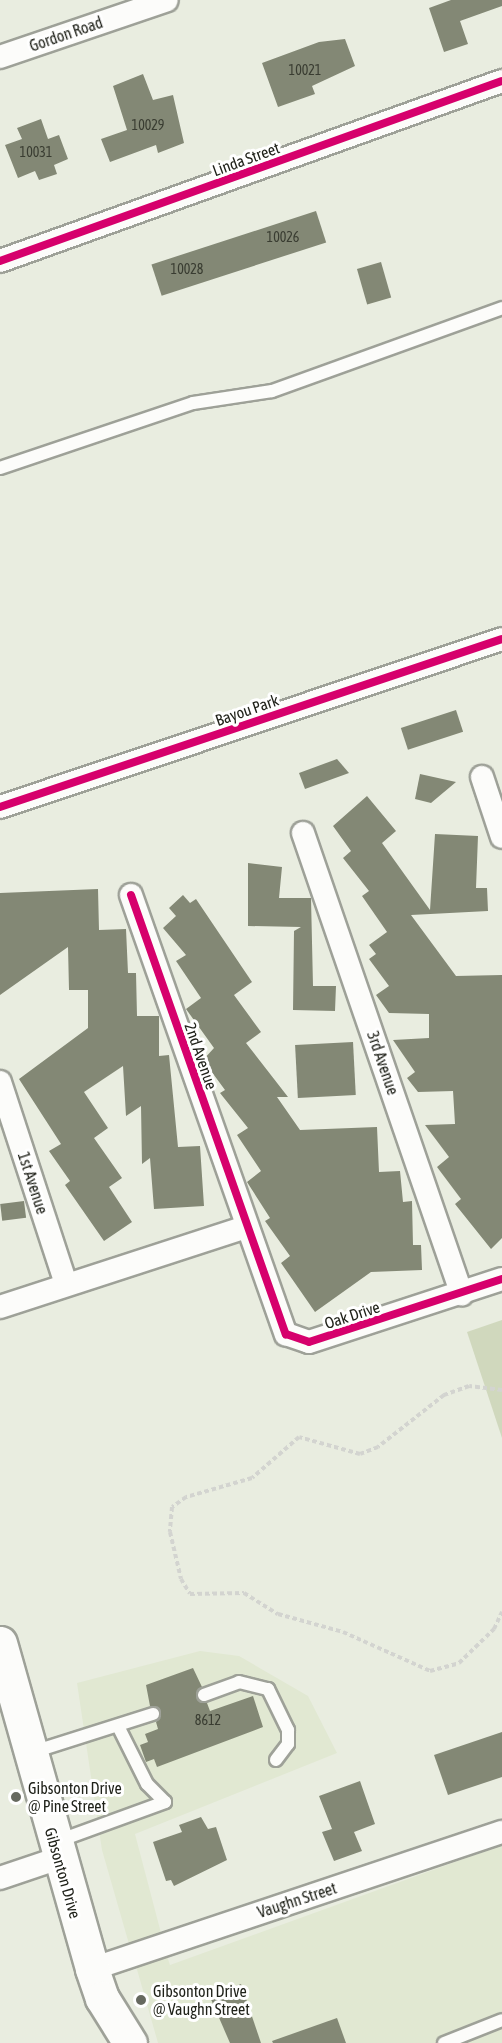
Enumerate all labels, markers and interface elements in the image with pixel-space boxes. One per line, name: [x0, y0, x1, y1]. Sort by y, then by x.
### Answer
street label: Gordon Road: [27, 12, 105, 56]
house number: 10021: [289, 62, 321, 78]
house number: 10029: [132, 117, 164, 133]
street label: Linda Street: [210, 138, 282, 180]
house number: 10031: [20, 144, 52, 160]
house number: 10026: [267, 229, 299, 245]
house number: 10028: [171, 261, 203, 277]
street label: Bayou Park: [213, 690, 281, 730]
street label: 2nd Avenue: [181, 1020, 221, 1092]
street label: 3rd Avenue: [363, 1029, 403, 1097]
street label: 1st Avenue: [14, 1149, 52, 1217]
street label: Oak Drive: [322, 1297, 382, 1333]
house number: 8612: [195, 1712, 221, 1728]
place label: Gibsonton Drive @ Pine Street: [28, 1778, 122, 1816]
marker: Gibsonton Drive @ Pine Street: [9, 1790, 23, 1804]
street label: Gibsonton Drive: [41, 1825, 85, 1921]
street label: Vaughn Street: [255, 1878, 339, 1922]
place label: Gibsonton Drive @ Vaughn Street: [153, 1981, 250, 2019]
marker: Gibsonton Drive @ Vaughn Street: [134, 1993, 148, 2007]

